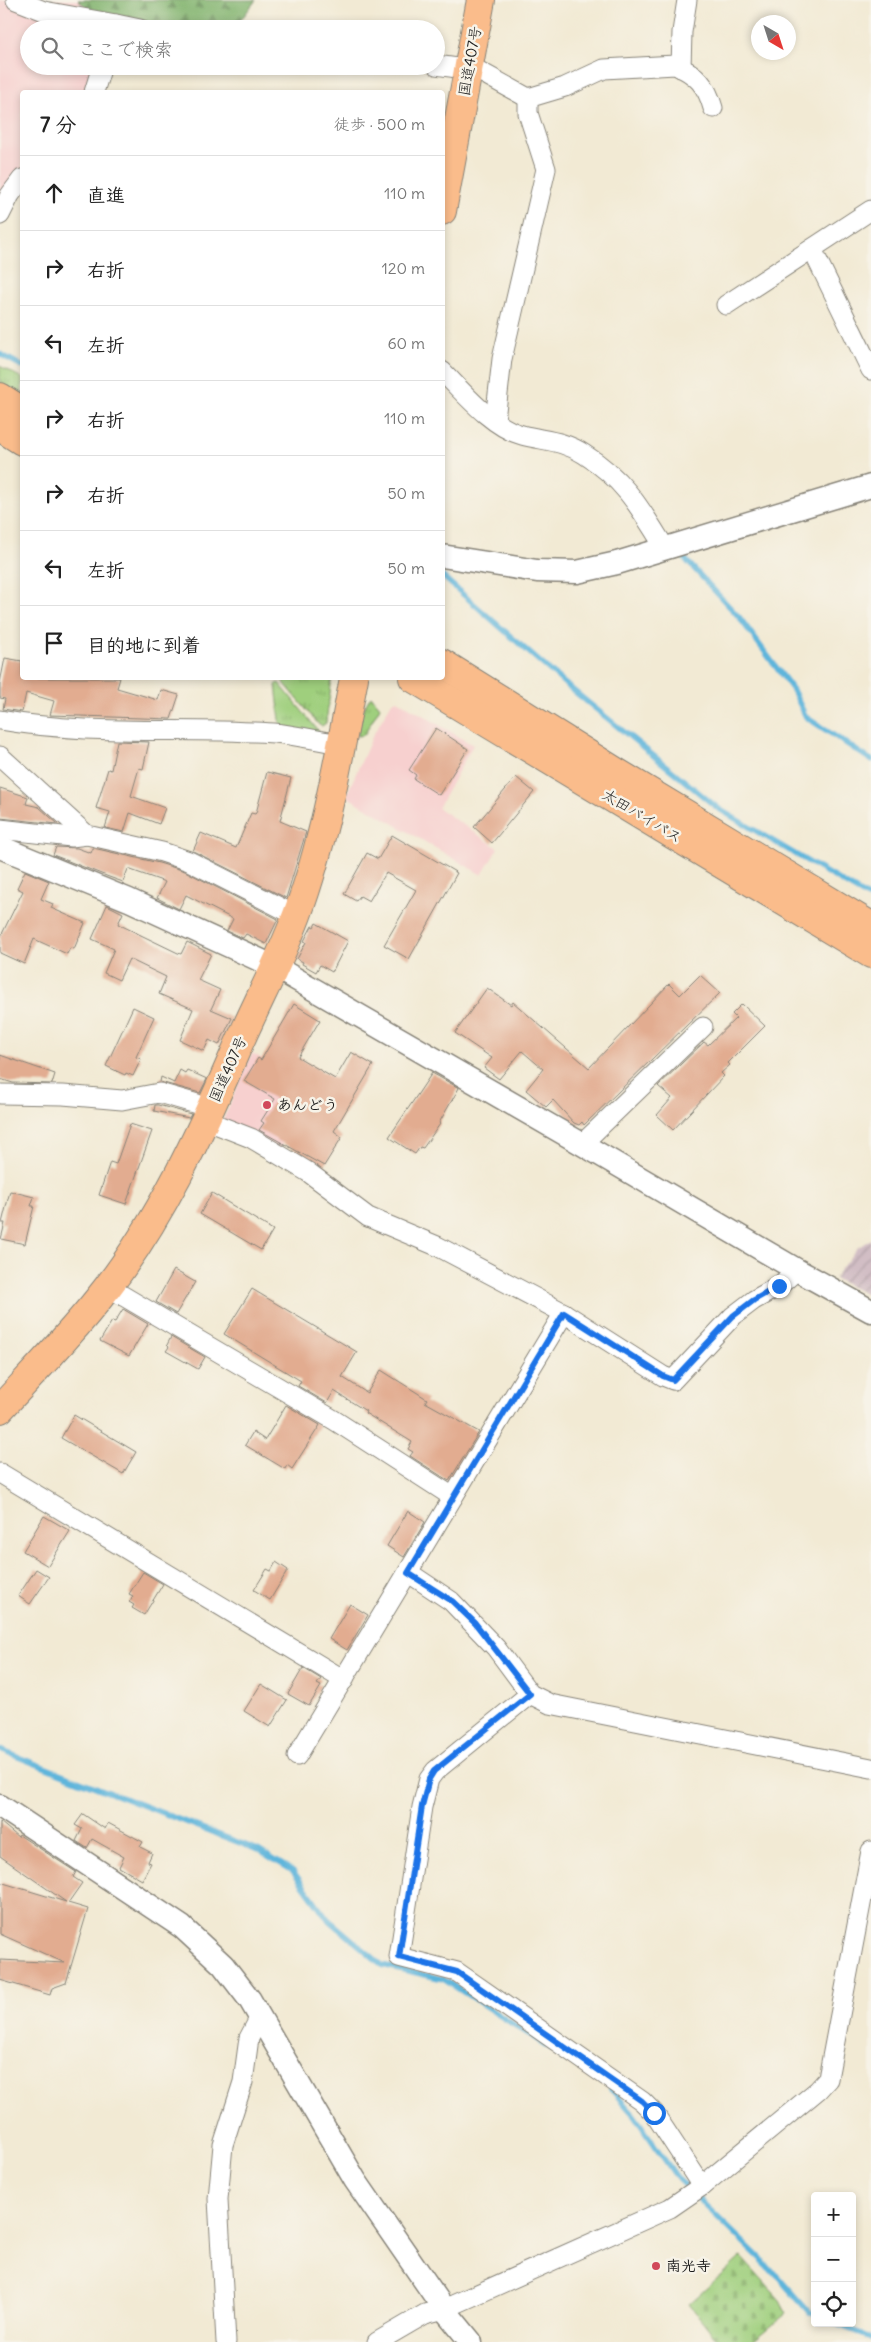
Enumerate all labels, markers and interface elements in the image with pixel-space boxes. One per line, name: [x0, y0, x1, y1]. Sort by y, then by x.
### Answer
north arrow: [751, 15, 796, 60]
search box: [20, 20, 445, 75]
street label: 国道407号: [454, 24, 485, 97]
icon: search: [38, 34, 66, 62]
text: ここで検索: [78, 37, 173, 61]
text: 7 分: [40, 111, 76, 138]
text: 徒歩 · 500 m: [334, 114, 425, 134]
icon: ahead: [40, 179, 68, 207]
text: 直進: [87, 183, 125, 207]
text: 110 m: [384, 183, 425, 203]
icon: right: [40, 254, 68, 282]
text: 右折: [87, 258, 125, 282]
text: 120 m: [382, 258, 425, 278]
icon: left: [40, 329, 68, 357]
text: 左折: [87, 333, 125, 357]
text: 60 m: [387, 333, 425, 353]
icon: right: [40, 404, 68, 432]
text: 右折: [87, 408, 125, 432]
text: 110 m: [384, 408, 425, 428]
icon: right: [40, 479, 68, 507]
text: 右折: [87, 483, 125, 507]
text: 50 m: [387, 483, 425, 503]
icon: left: [40, 554, 68, 582]
text: 左折: [87, 558, 125, 582]
text: 50 m: [387, 558, 425, 578]
icon: arrive: [40, 629, 68, 657]
text: 目的地に到着: [87, 633, 201, 657]
street label: 太田バイパス: [599, 784, 686, 847]
street label: 国道407号: [204, 1033, 251, 1105]
place label: あんどう: [277, 1095, 338, 1114]
marker: あんどう: [261, 1099, 273, 1111]
route end: [768, 1275, 791, 1298]
route start: [643, 2102, 666, 2125]
map controls: [811, 2192, 856, 2327]
button: +: [811, 2192, 856, 2237]
button: −: [811, 2237, 856, 2282]
place label: 南光寺: [666, 2256, 711, 2275]
marker: 南光寺: [650, 2260, 662, 2272]
button: locate: [811, 2282, 856, 2327]

